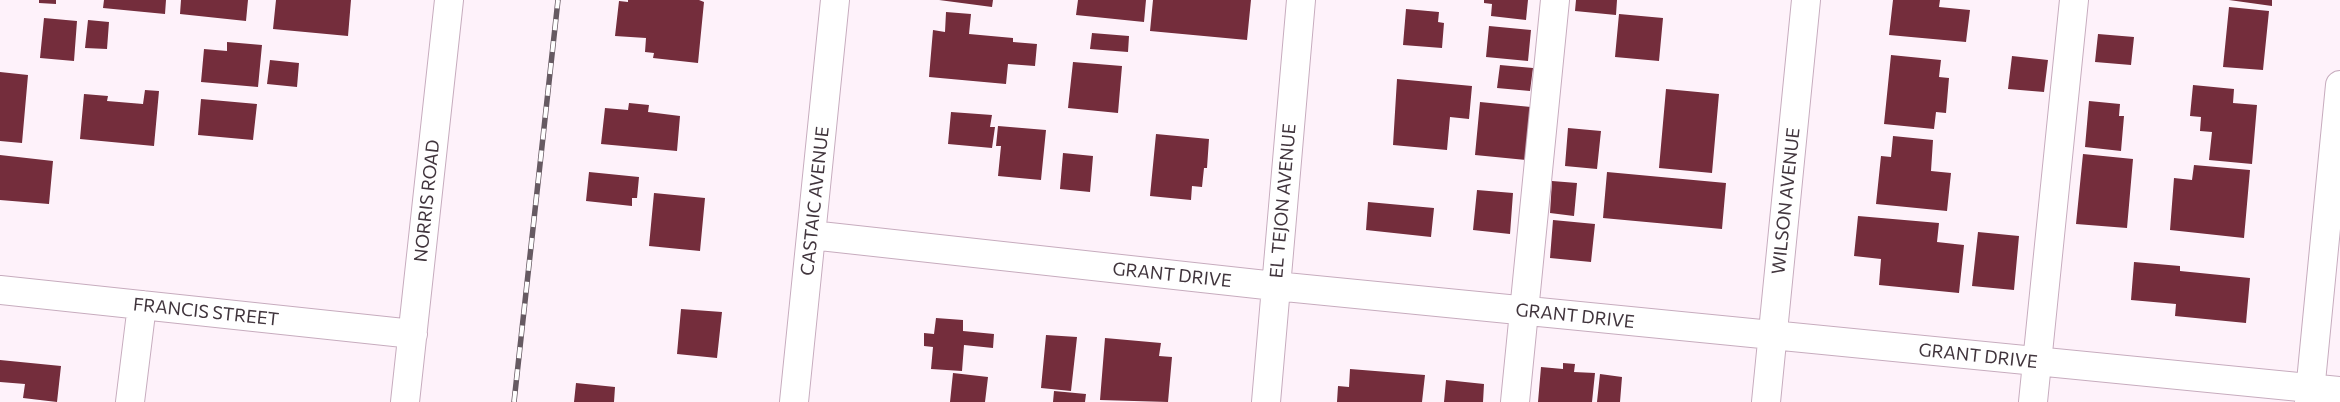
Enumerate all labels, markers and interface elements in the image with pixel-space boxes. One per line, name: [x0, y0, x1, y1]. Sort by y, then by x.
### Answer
street label: EL TEJON AVENUE: [1265, 123, 1301, 279]
street label: CASTAIC AVENUE: [796, 125, 834, 277]
street label: WILSON AVENUE: [1768, 127, 1804, 275]
street label: NORRIS ROAD: [410, 139, 444, 263]
street label: GRANT DRIVE: [1111, 258, 1233, 292]
street label: FRANCIS STREET: [132, 294, 280, 330]
street label: GRANT DRIVE: [1514, 299, 1636, 333]
street label: GRANT DRIVE: [1917, 339, 2039, 373]

